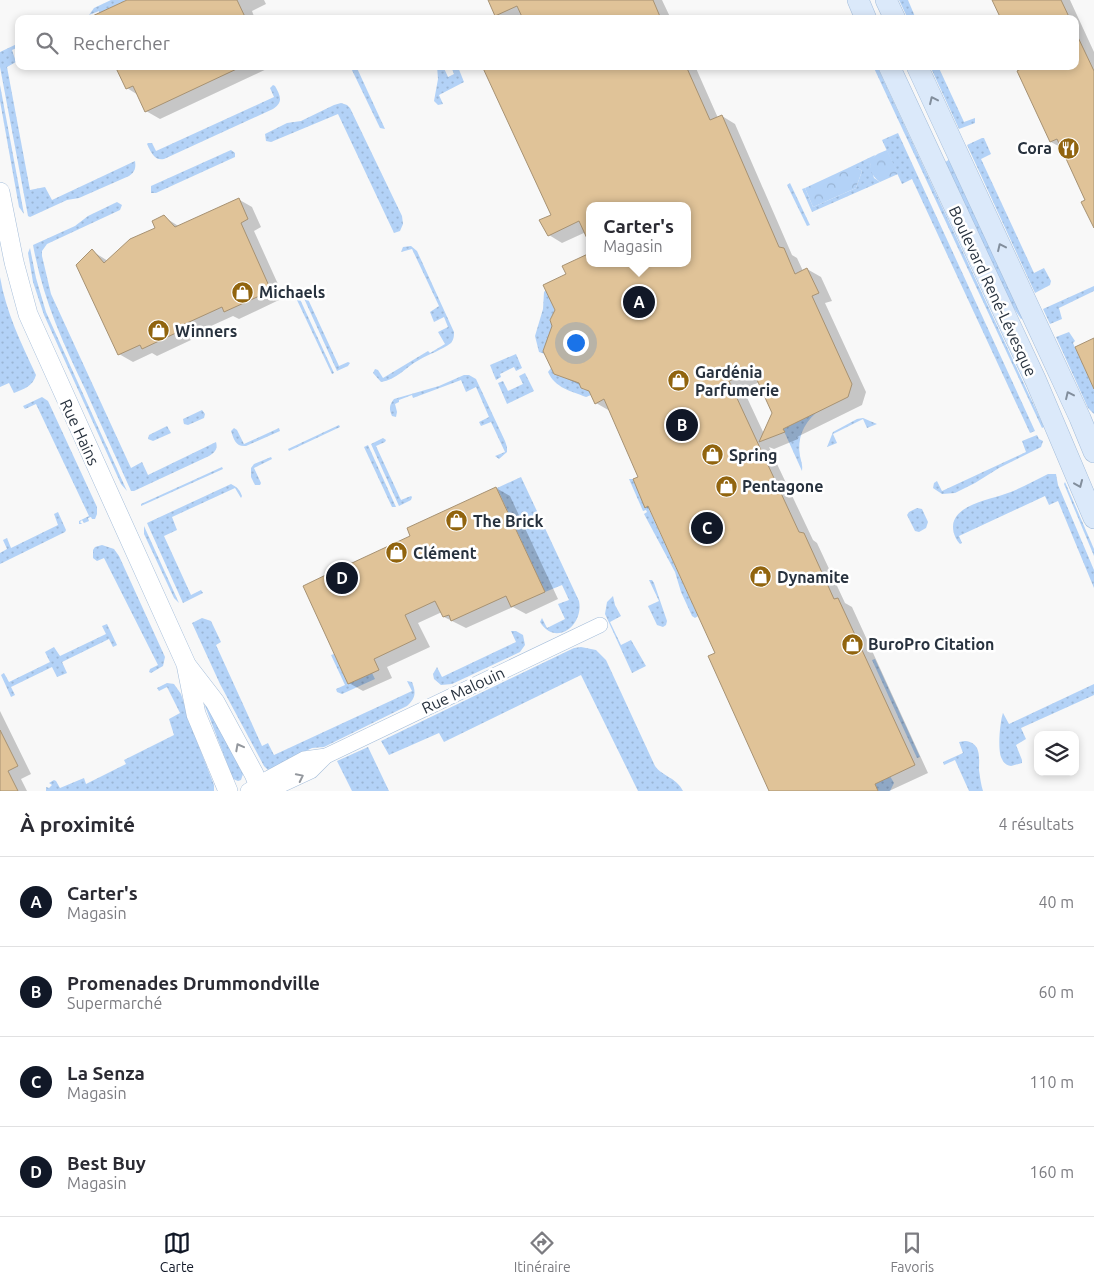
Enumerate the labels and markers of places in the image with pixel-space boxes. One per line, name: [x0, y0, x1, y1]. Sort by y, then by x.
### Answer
restaurant icon: Cora: [1056, 136, 1080, 160]
place label: Cora: [1017, 139, 1052, 157]
shop icon: Michaels: [231, 280, 255, 304]
place label: Michaels: [259, 283, 325, 301]
pin: A: [623, 283, 655, 321]
shop icon: Winners: [147, 319, 171, 343]
place label: Winners: [175, 322, 237, 340]
place label: Gardénia Parfumerie: [695, 363, 779, 399]
shop icon: Gardénia Parfumerie: [667, 369, 691, 393]
pin: B: [666, 406, 698, 444]
shop icon: Spring: [701, 443, 725, 467]
place label: Spring: [729, 446, 777, 464]
shop icon: Pentagone: [714, 474, 738, 498]
place label: Pentagone: [742, 477, 823, 495]
shop icon: The Brick: [445, 509, 469, 533]
pin: C: [691, 509, 723, 547]
place label: The Brick: [473, 512, 543, 530]
shop icon: Clément: [385, 541, 409, 565]
place label: Clément: [413, 544, 477, 562]
pin: D: [326, 559, 358, 597]
shop icon: Dynamite: [749, 565, 773, 589]
place label: Dynamite: [777, 568, 849, 586]
shop icon: BuroPro Citation: [840, 632, 864, 656]
place label: BuroPro Citation: [868, 635, 994, 653]

